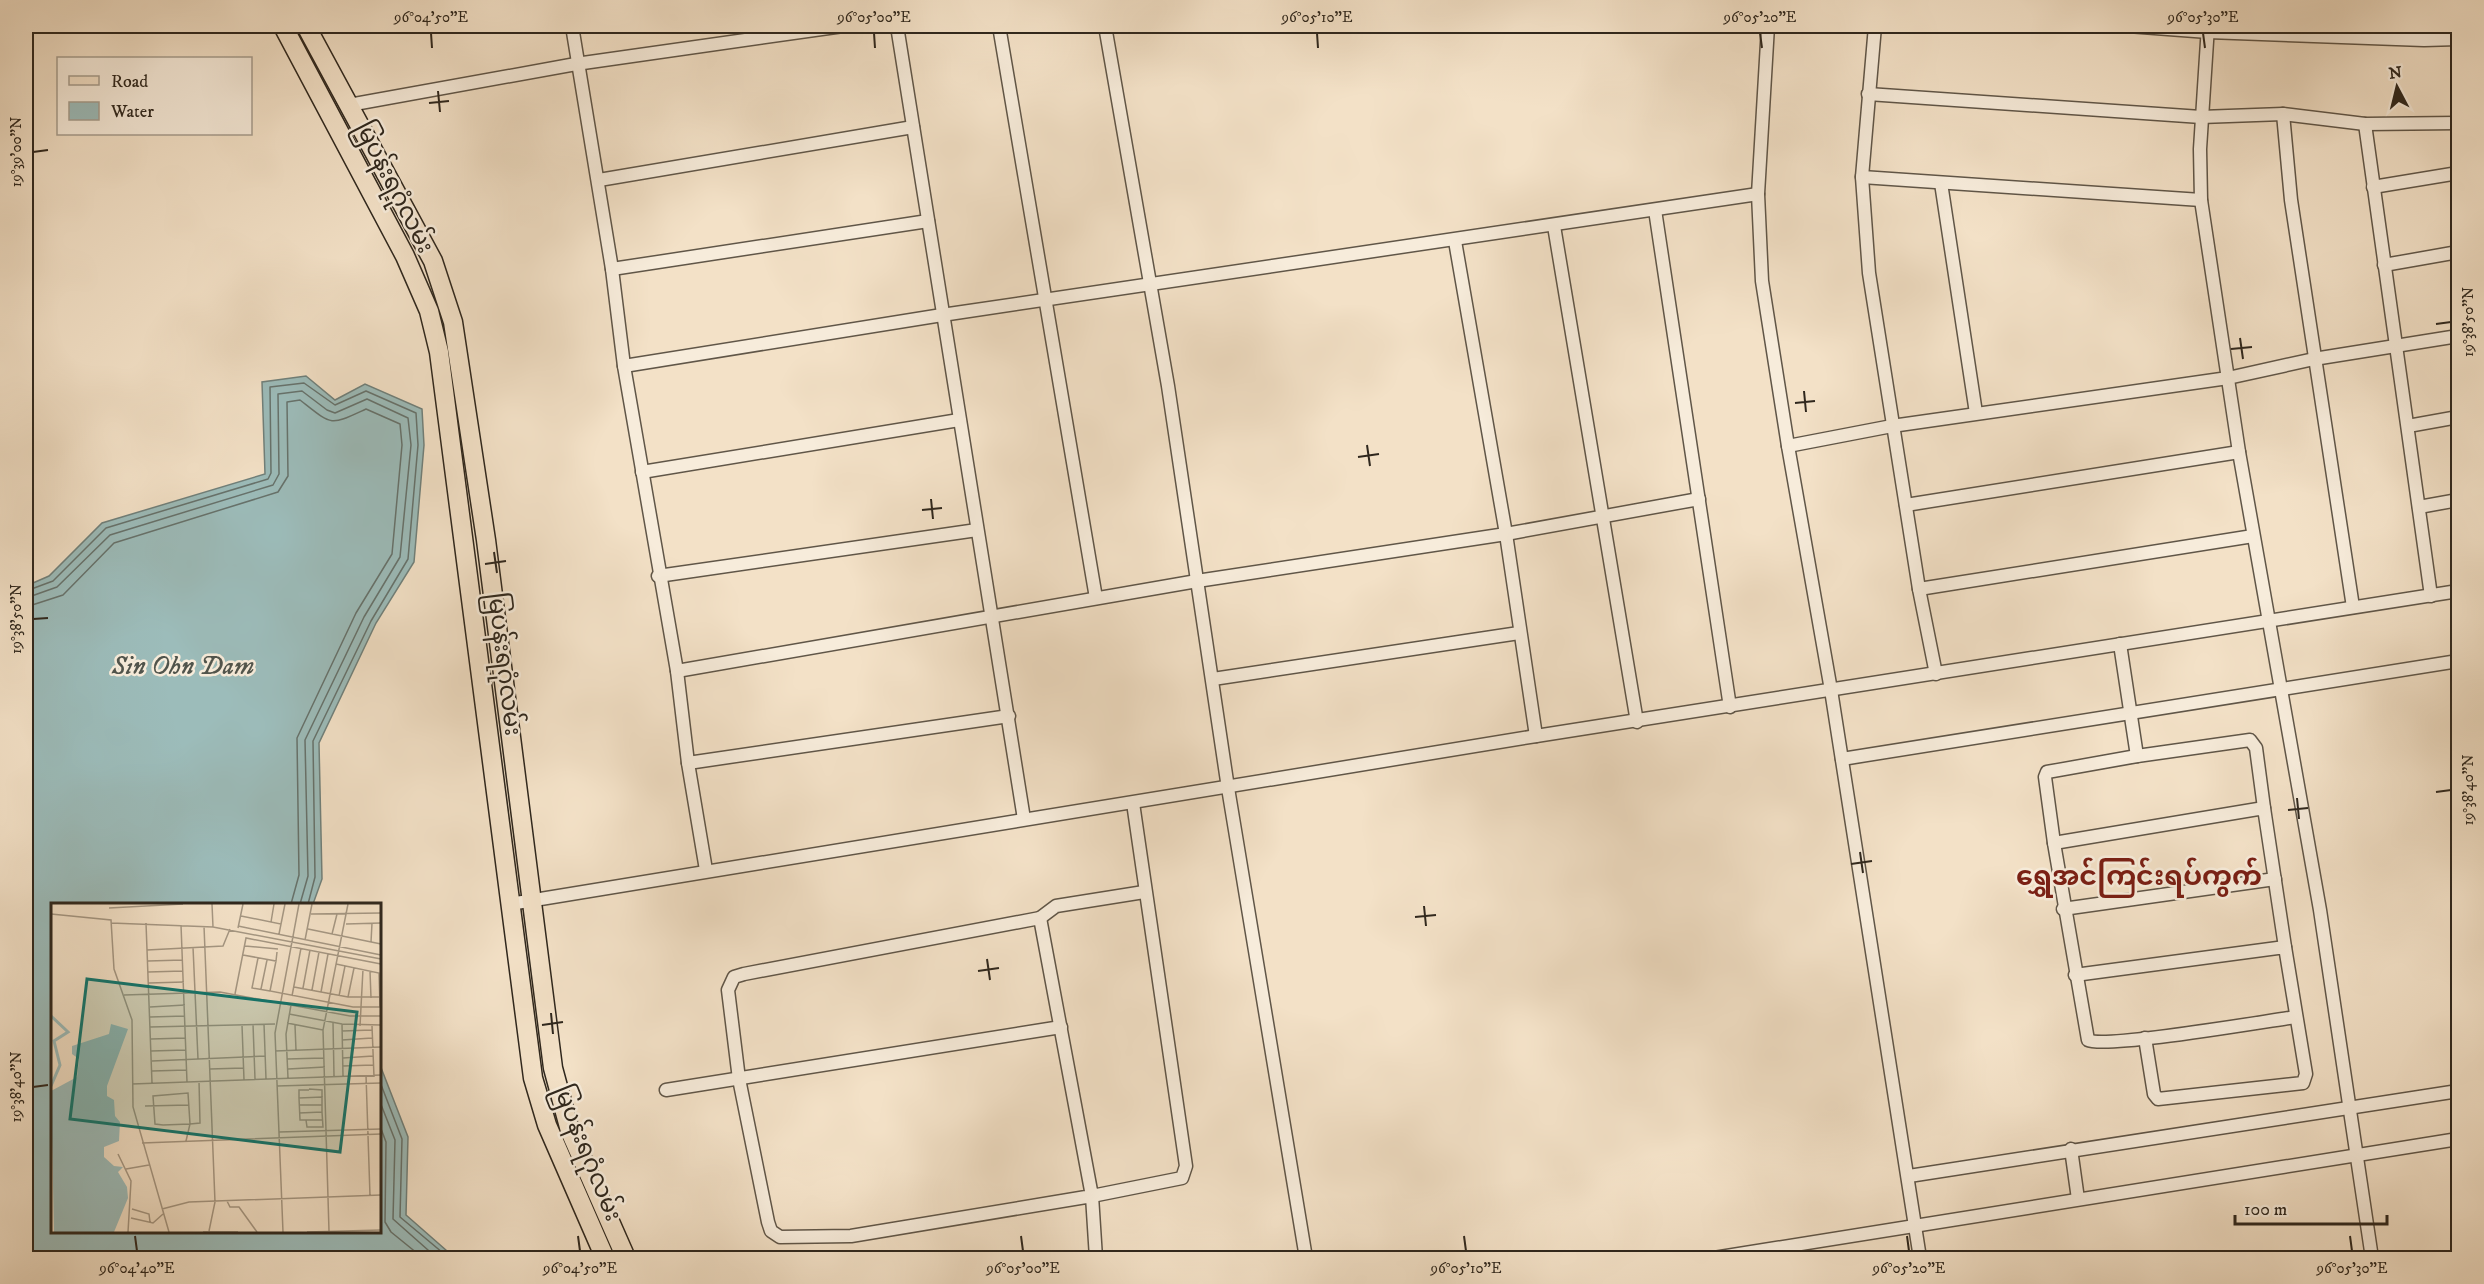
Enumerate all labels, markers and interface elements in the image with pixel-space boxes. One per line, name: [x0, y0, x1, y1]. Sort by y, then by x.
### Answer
text: 96°04'50"E: [393, 8, 468, 27]
text: 96°05'00"E: [836, 8, 911, 27]
text: 96°05'10"E: [1280, 8, 1353, 27]
text: 96°05'20"E: [1723, 8, 1797, 27]
text: 96°05'30"E: [2166, 8, 2239, 27]
legend: [57, 57, 252, 135]
north arrow: [2367, 57, 2427, 117]
text: N: [2388, 62, 2403, 84]
text: Road: [111, 71, 148, 93]
text: Water: [110, 101, 154, 123]
street label: မြပန်းရဂုံလမ်း: [345, 116, 442, 260]
text: 19°39'00"N: [7, 117, 26, 187]
text: 19°38'50"N: [2459, 287, 2478, 357]
text: 19°38'50"N: [7, 584, 26, 654]
street label: မြပန်းရဂုံလမ်း: [477, 591, 530, 738]
water label: Sin Ohn Dam: [111, 650, 254, 683]
text: 19°38'40"N: [2459, 754, 2478, 826]
district label: ရွှေအင်ကြင်းရပ်ကွက်: [2016, 857, 2262, 898]
inset map: [51, 903, 381, 1233]
text: 19°38'40"N: [7, 1051, 26, 1123]
street label: မြပန်းရဂုံလမ်း: [543, 1080, 630, 1227]
scale bar: [2235, 1188, 2386, 1226]
text: 100 m: [2244, 1199, 2287, 1221]
text: 96°04'40"E: [98, 1259, 175, 1278]
text: 96°04'50"E: [542, 1259, 617, 1278]
text: 96°05'00"E: [985, 1259, 1060, 1278]
text: 96°05'10"E: [1429, 1259, 1502, 1278]
text: 96°05'20"E: [1872, 1259, 1946, 1278]
text: 96°05'30"E: [2315, 1259, 2388, 1278]

